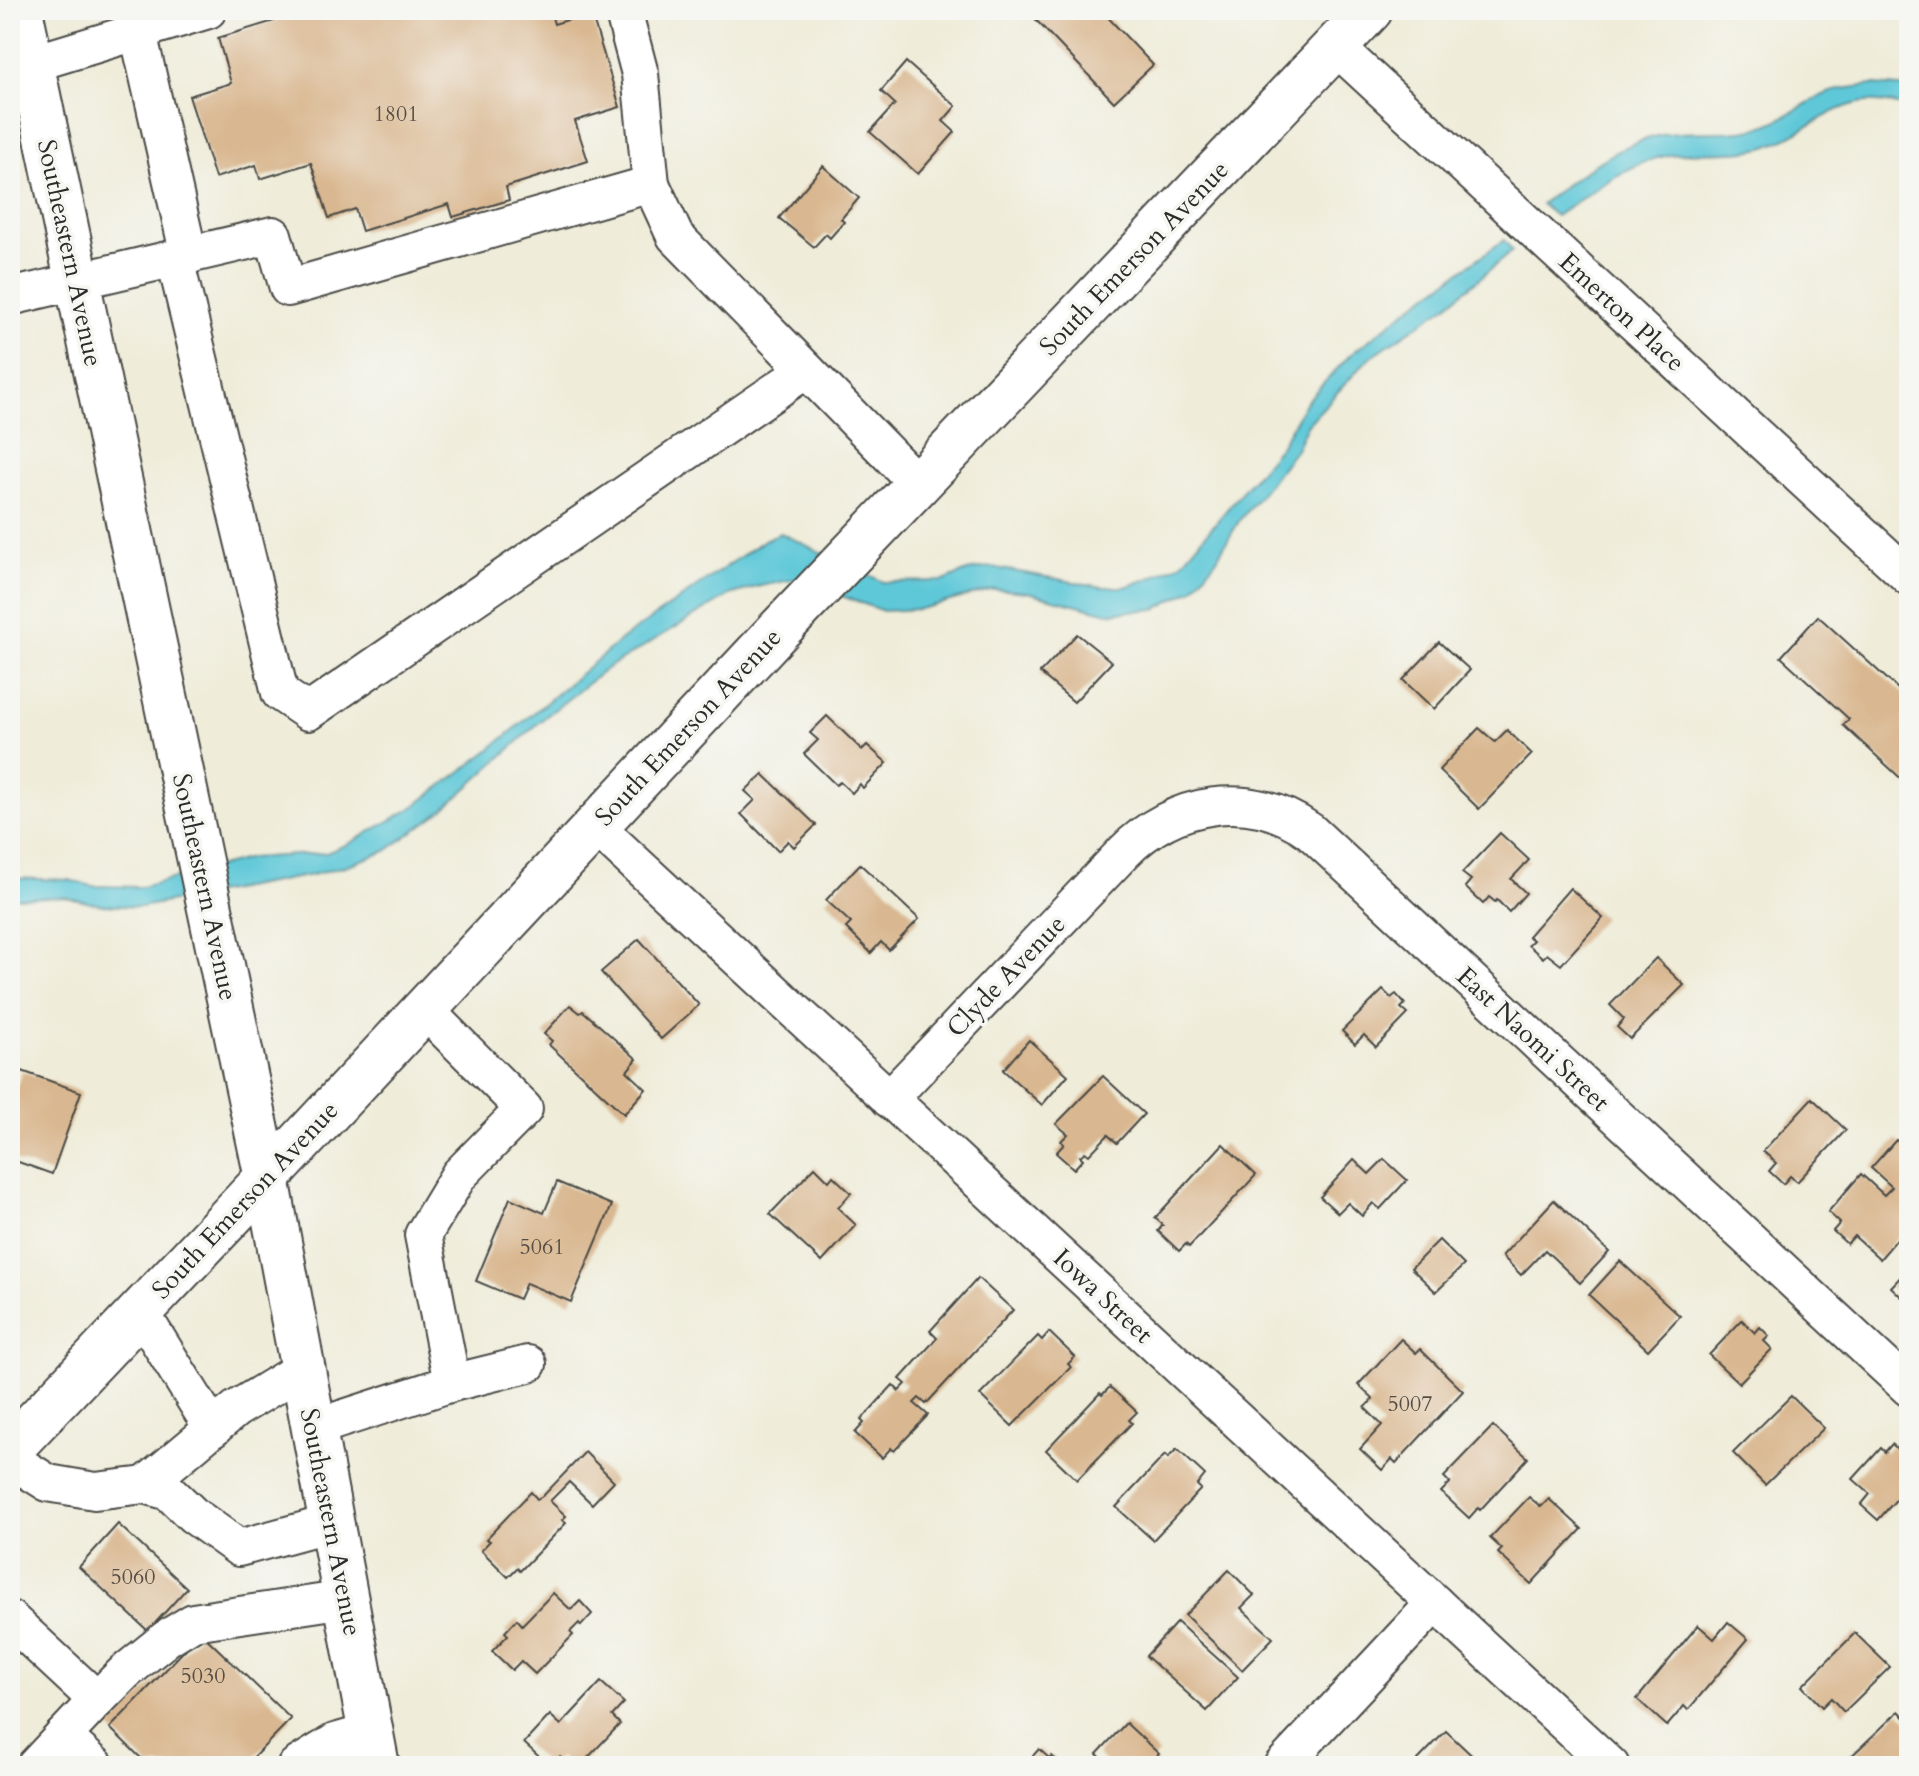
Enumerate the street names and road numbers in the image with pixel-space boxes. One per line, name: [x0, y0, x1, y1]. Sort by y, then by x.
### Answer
street label: Southeastern Avenue: [29, 136, 111, 370]
street label: South Emerson Avenue: [1031, 153, 1237, 363]
street label: Emerton Place: [1551, 245, 1693, 379]
street label: South Emerson Avenue: [587, 620, 789, 834]
street label: Southeastern Avenue: [164, 770, 246, 1004]
street label: Clyde Avenue: [939, 907, 1073, 1045]
street label: East Naomi Street: [1449, 959, 1617, 1119]
street label: South Emerson Avenue: [144, 1093, 346, 1307]
street label: Iowa Street: [1046, 1241, 1160, 1351]
street label: Southeastern Avenue: [292, 1405, 370, 1639]

